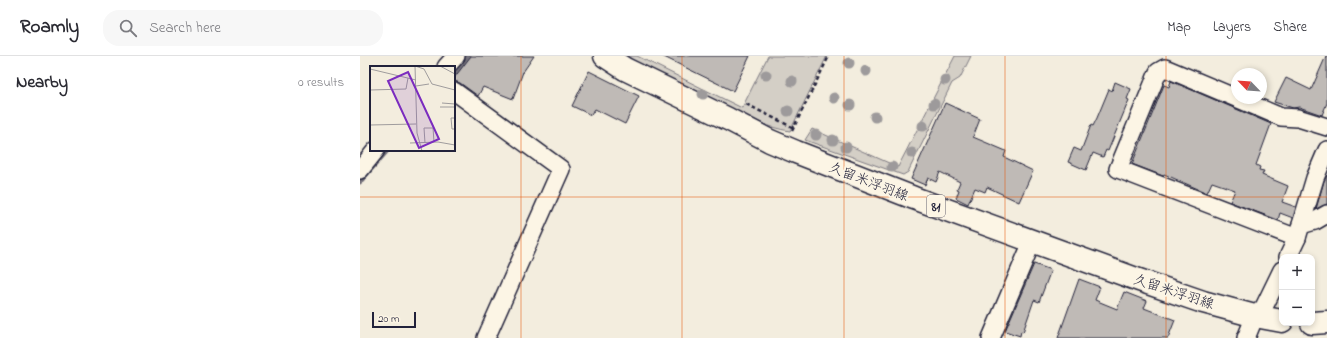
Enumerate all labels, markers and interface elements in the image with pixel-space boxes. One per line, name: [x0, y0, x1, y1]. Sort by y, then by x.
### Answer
search box: [103, 10, 383, 46]
text: Roamly: [20, 14, 79, 41]
icon: search: [117, 17, 139, 39]
text: Search here: [149, 17, 221, 39]
text: Map: [1167, 17, 1191, 38]
text: Layers: [1213, 17, 1251, 38]
text: Share: [1273, 17, 1307, 38]
inset map: [370, 66, 455, 151]
north arrow: [1231, 68, 1267, 104]
text: Nearby: [16, 70, 68, 95]
text: 0 results: [298, 73, 344, 92]
street label: 久留米浮羽線: [825, 158, 911, 207]
road number: 81: [927, 195, 945, 217]
map controls: [1279, 254, 1315, 326]
button: +: [1279, 254, 1315, 290]
street label: 久留米浮羽線: [1130, 269, 1217, 315]
button: −: [1279, 290, 1315, 326]
scale bar: [372, 310, 416, 329]
text: 20 m: [378, 311, 400, 327]

